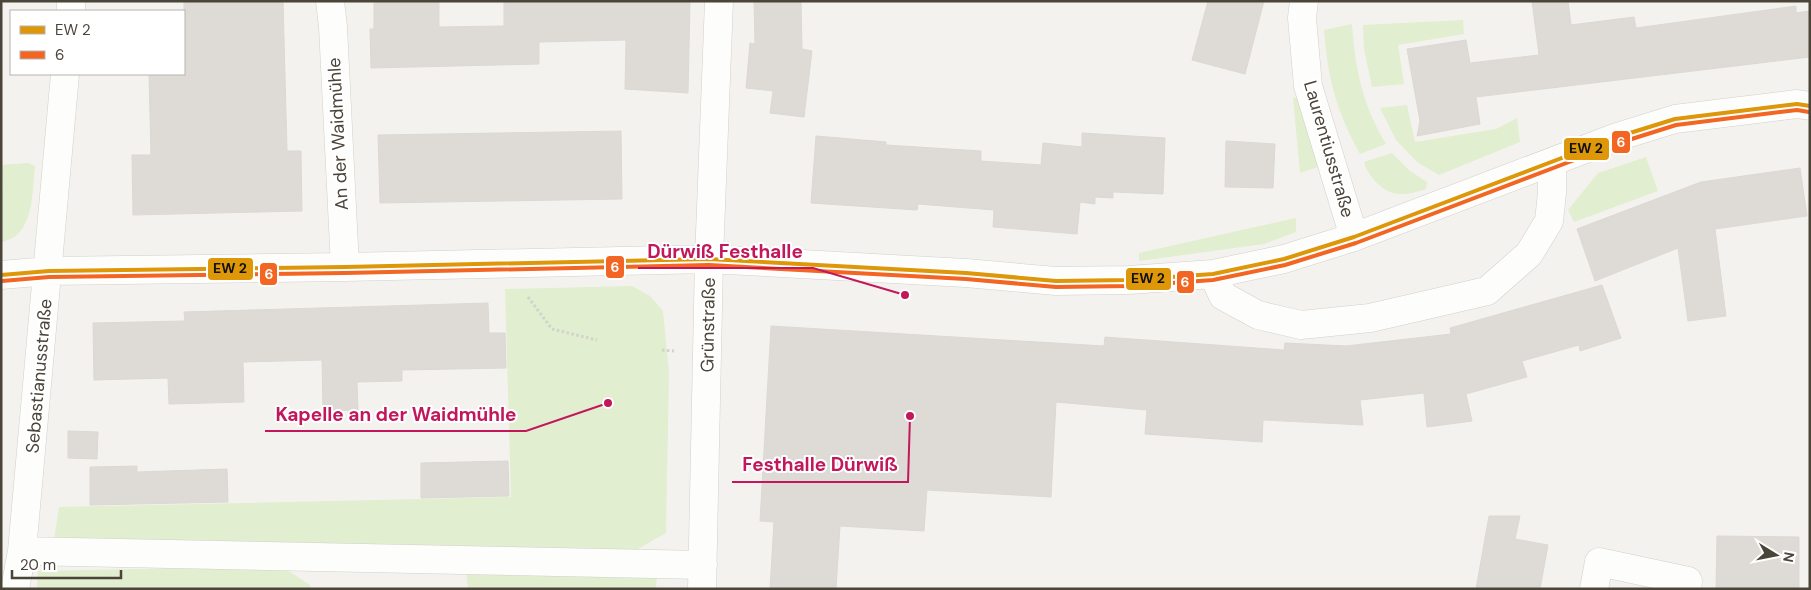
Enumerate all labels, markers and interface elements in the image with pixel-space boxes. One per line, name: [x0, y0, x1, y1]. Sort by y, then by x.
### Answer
legend: [10, 10, 185, 75]
text: EW 2: [55, 20, 91, 40]
text: 6: [55, 45, 64, 65]
street label: An der Waidmühle: [322, 57, 354, 211]
street label: Laurentiusstraße: [1298, 78, 1360, 220]
line badge: 6: [1611, 130, 1631, 154]
text: 6: [1617, 133, 1626, 151]
line badge: EW 2: [1563, 137, 1610, 161]
text: EW 2: [1569, 139, 1603, 157]
callout: Dürwiß Festhalle: [638, 234, 813, 268]
text: Dürwiß Festhalle: [647, 239, 803, 264]
line badge: 6: [605, 255, 625, 279]
line badge: EW 2: [207, 257, 254, 281]
text: 6: [611, 258, 620, 276]
text: EW 2: [213, 259, 247, 277]
line badge: 6: [259, 262, 278, 286]
text: 6: [265, 265, 274, 283]
line badge: EW 2: [1125, 267, 1172, 291]
text: EW 2: [1131, 269, 1165, 287]
line badge: 6: [1176, 270, 1195, 294]
text: 6: [1181, 273, 1190, 291]
street label: Grünstraße: [695, 277, 721, 373]
street label: Sebastianusstraße: [20, 298, 58, 454]
callout: Kapelle an der Waidmühle: [265, 397, 526, 431]
text: Kapelle an der Waidmühle: [275, 402, 517, 427]
callout: Festhalle Dürwiß: [732, 448, 908, 482]
text: Festhalle Dürwiß: [742, 452, 898, 477]
north arrow: [1751, 530, 1801, 580]
scale bar: [12, 548, 121, 580]
text: N: [1779, 551, 1799, 564]
text: 20 m: [20, 555, 56, 575]

